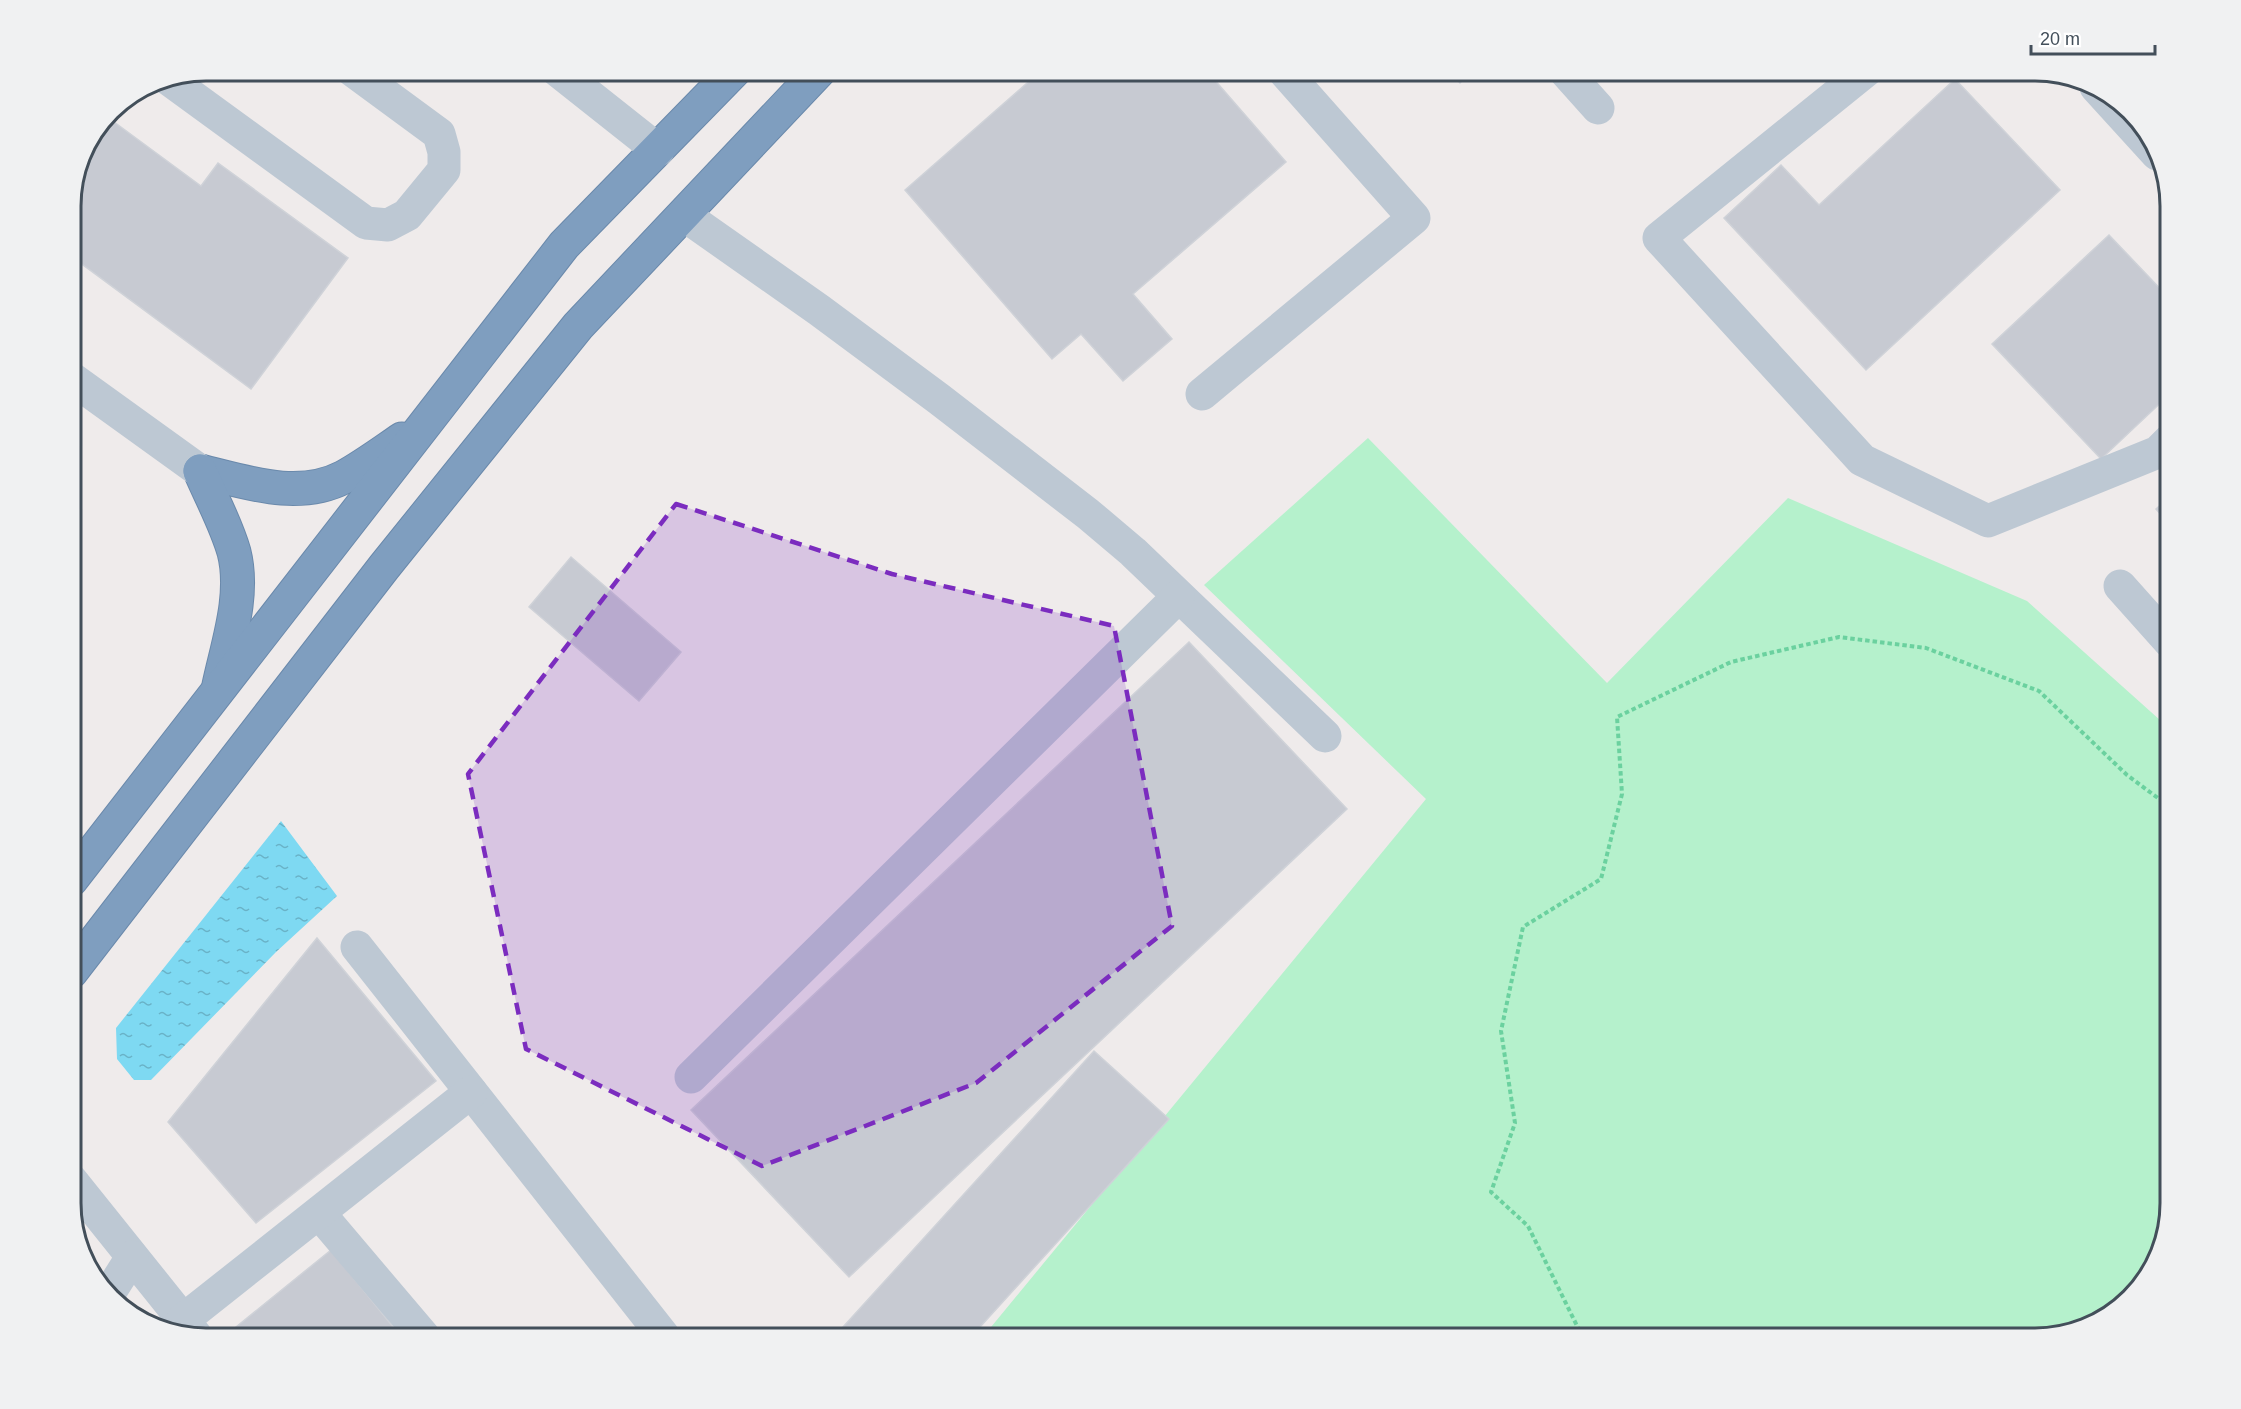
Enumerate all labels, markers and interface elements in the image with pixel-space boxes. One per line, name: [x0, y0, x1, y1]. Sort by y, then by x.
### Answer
scale bar: [2031, 18, 2156, 56]
text: 20 m: [2040, 29, 2080, 49]

